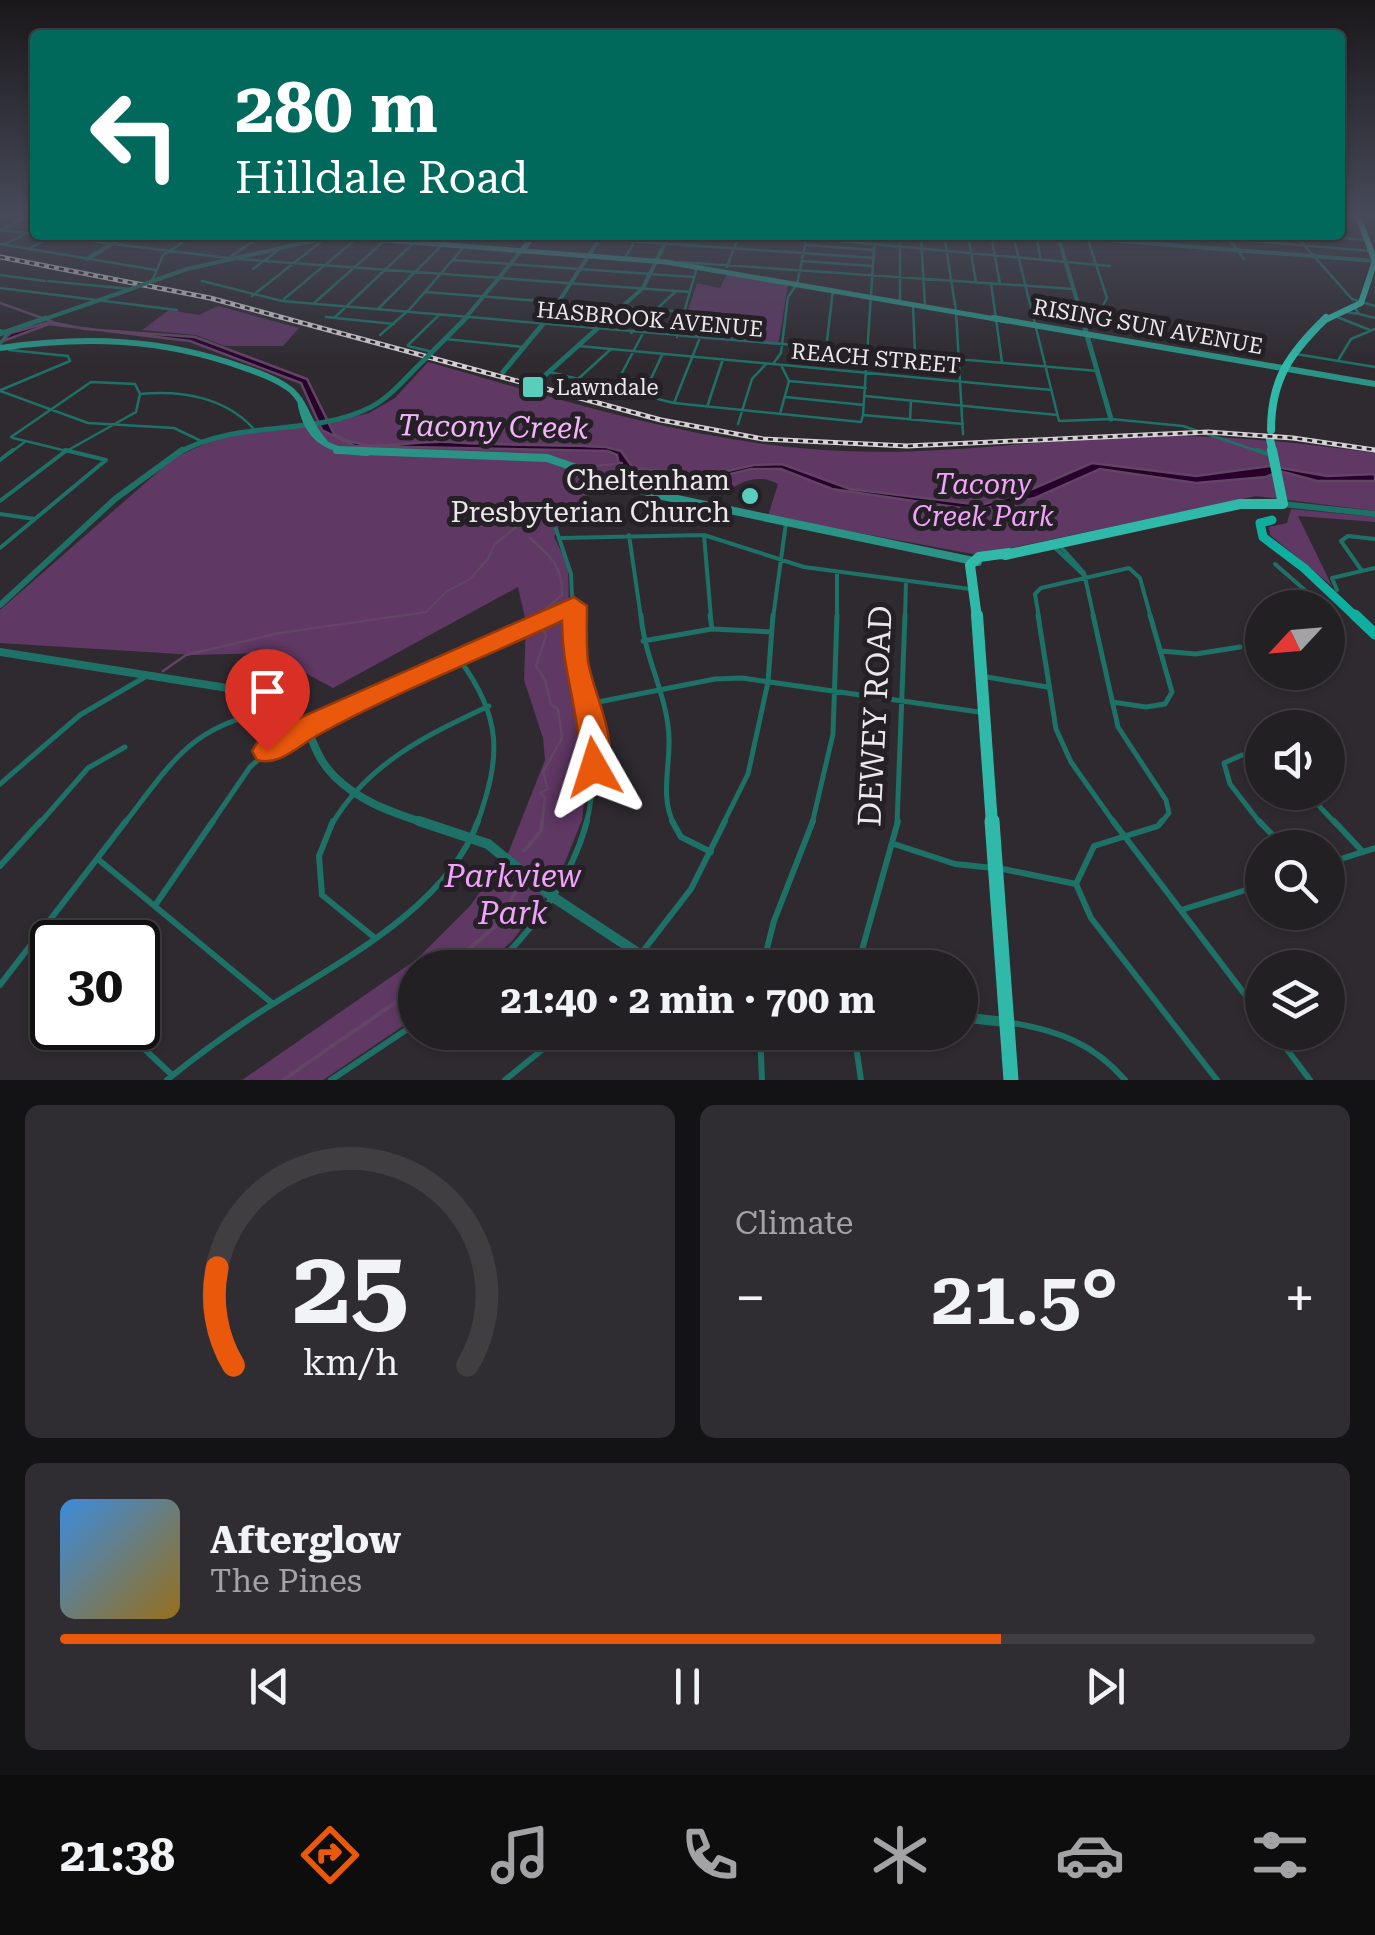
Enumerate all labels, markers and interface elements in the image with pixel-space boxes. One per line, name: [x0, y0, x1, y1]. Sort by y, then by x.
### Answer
text: 280 m: [235, 67, 438, 149]
icon: left: [70, 70, 200, 200]
text: Hilldale Road: [235, 151, 528, 204]
street label: RISING SUN AVENUE: [1031, 294, 1265, 359]
street label: HASBROOK AVENUE: [536, 297, 764, 342]
street label: REACH STREET: [790, 339, 962, 378]
marker: Lawndale: [520, 374, 546, 400]
place label: Lawndale: [556, 375, 659, 400]
water label: Tacony Creek: [397, 407, 589, 446]
place label: Cheltenham Presbyterian Church: [451, 464, 730, 529]
park label: Tacony Creek Park: [912, 468, 1055, 533]
marker: Cheltenham Presbyterian Church: [739, 485, 761, 507]
north arrow: [1245, 590, 1345, 690]
map controls: [1245, 590, 1345, 1050]
street label: DEWEY ROAD: [850, 604, 900, 828]
pin: [225, 649, 310, 752]
icon: arrive: [240, 664, 295, 719]
button: sound: [1245, 710, 1345, 810]
position arrow: [542, 715, 646, 819]
button: search: [1245, 830, 1345, 930]
park label: Parkview Park: [443, 857, 582, 932]
speed limit sign: 30: [30, 920, 160, 1050]
button: layers: [1245, 950, 1345, 1050]
text: 21:40 · 2 min · 700 m: [501, 978, 875, 1022]
text: Climate: [735, 1204, 853, 1242]
text: 25: [292, 1227, 408, 1348]
text: 21.5°: [932, 1254, 1118, 1342]
text: −: [735, 1266, 766, 1330]
text: +: [1284, 1266, 1315, 1330]
text: km/h: [302, 1342, 398, 1384]
text: Afterglow: [210, 1518, 401, 1562]
text: The Pines: [210, 1562, 362, 1600]
icon: previous: [242, 1659, 297, 1714]
icon: pause: [660, 1659, 715, 1714]
icon: next: [1078, 1659, 1133, 1714]
icon: directions: [295, 1820, 365, 1890]
icon: music: [485, 1820, 555, 1890]
icon: phone: [675, 1820, 745, 1890]
icon: climate: [865, 1820, 935, 1890]
icon: car: [1055, 1820, 1125, 1890]
icon: filters: [1245, 1820, 1315, 1890]
text: 21:38: [60, 1829, 175, 1882]

